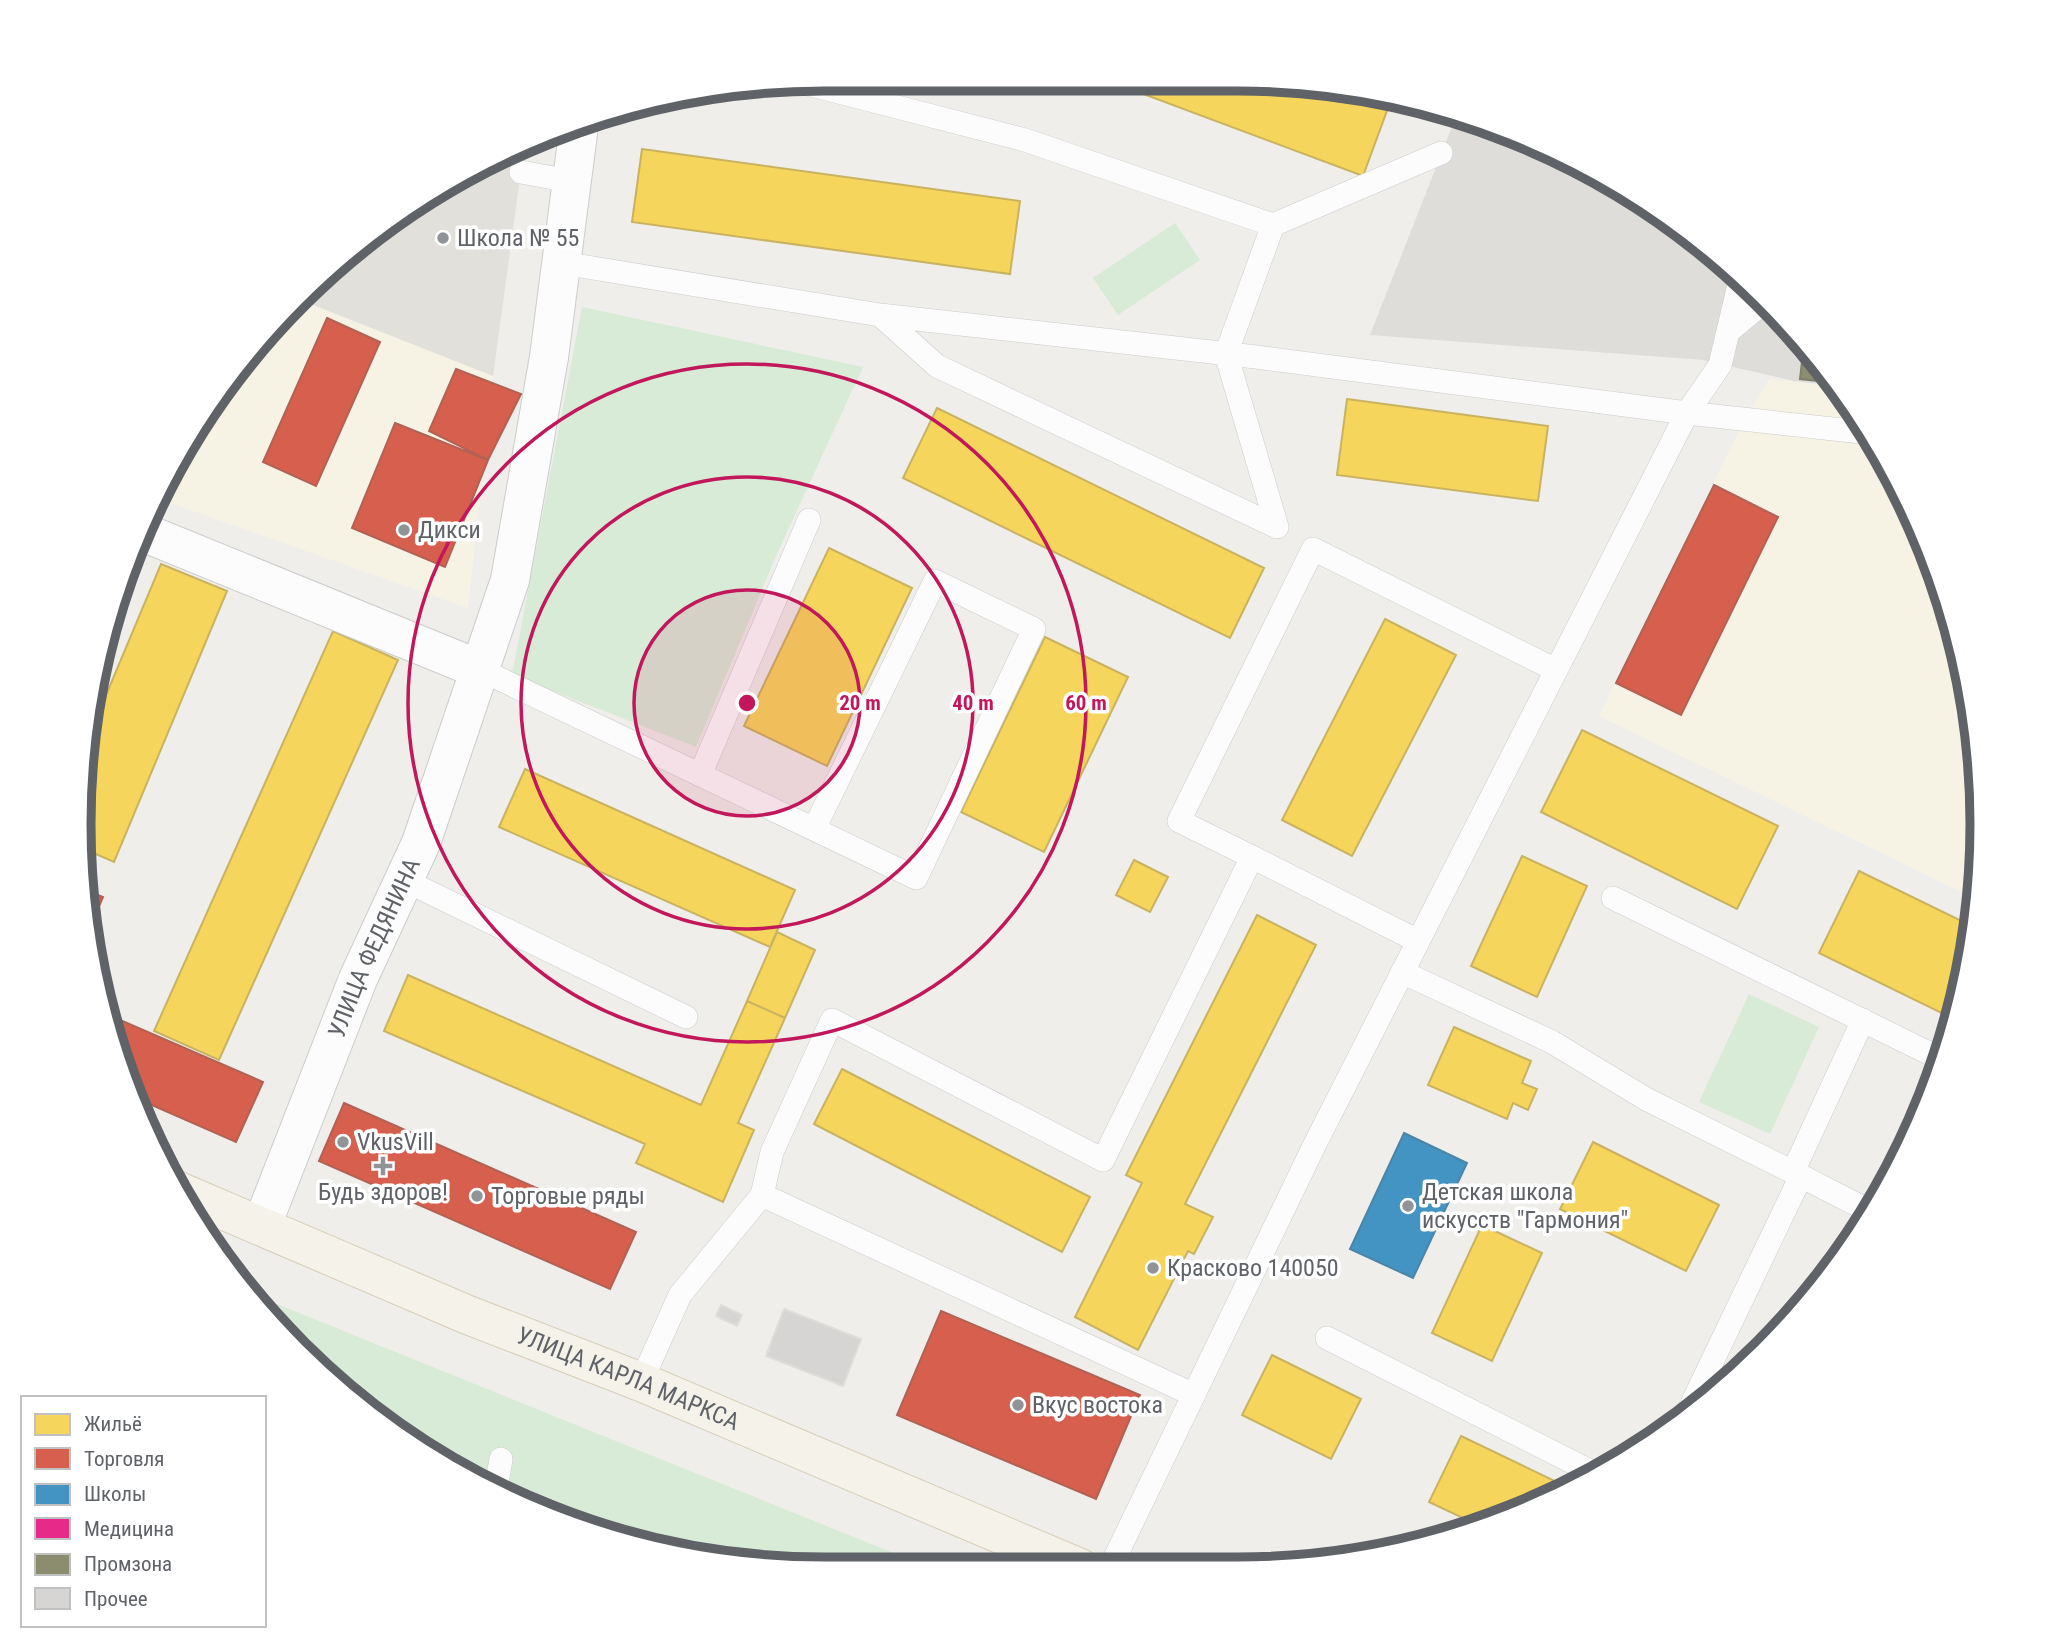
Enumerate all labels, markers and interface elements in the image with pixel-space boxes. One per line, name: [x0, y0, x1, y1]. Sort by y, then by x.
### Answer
place label: Школа № 55: [457, 224, 579, 252]
marker: Школа № 55: [435, 230, 451, 246]
place label: Дикси: [418, 516, 481, 544]
marker: Дикси: [396, 522, 412, 538]
centre of rings: [735, 691, 759, 715]
text: 20 m: [839, 691, 881, 715]
text: 40 m: [952, 691, 994, 715]
text: 60 m: [1065, 691, 1107, 715]
street label: УЛИЦА ФЕДЯНИНА: [323, 854, 426, 1042]
place label: VkusVill: [357, 1128, 434, 1156]
marker: VkusVill: [335, 1134, 351, 1150]
marker: Будь здоров!: [375, 1158, 391, 1174]
place label: Будь здоров!: [318, 1178, 448, 1206]
place label: Детская школа искусств "Гармония": [1422, 1178, 1628, 1234]
place label: Торговые ряды: [491, 1182, 645, 1210]
marker: Торговые ряды: [469, 1188, 485, 1204]
marker: Детская школа искусств "Гармония": [1400, 1198, 1416, 1214]
place label: Красково 140050: [1167, 1254, 1339, 1282]
marker: Красково 140050: [1145, 1260, 1161, 1276]
street label: УЛИЦА КАРЛА МАРКСА: [513, 1321, 744, 1436]
place label: Вкус востока: [1032, 1391, 1163, 1419]
legend: [21, 1396, 266, 1627]
marker: Вкус востока: [1010, 1397, 1026, 1413]
text: Жильё: [84, 1412, 142, 1436]
text: Торговля: [84, 1447, 164, 1471]
text: Школы: [84, 1482, 146, 1506]
text: Медицина: [84, 1517, 174, 1541]
text: Промзона: [84, 1552, 172, 1576]
text: Прочее: [84, 1587, 148, 1611]

